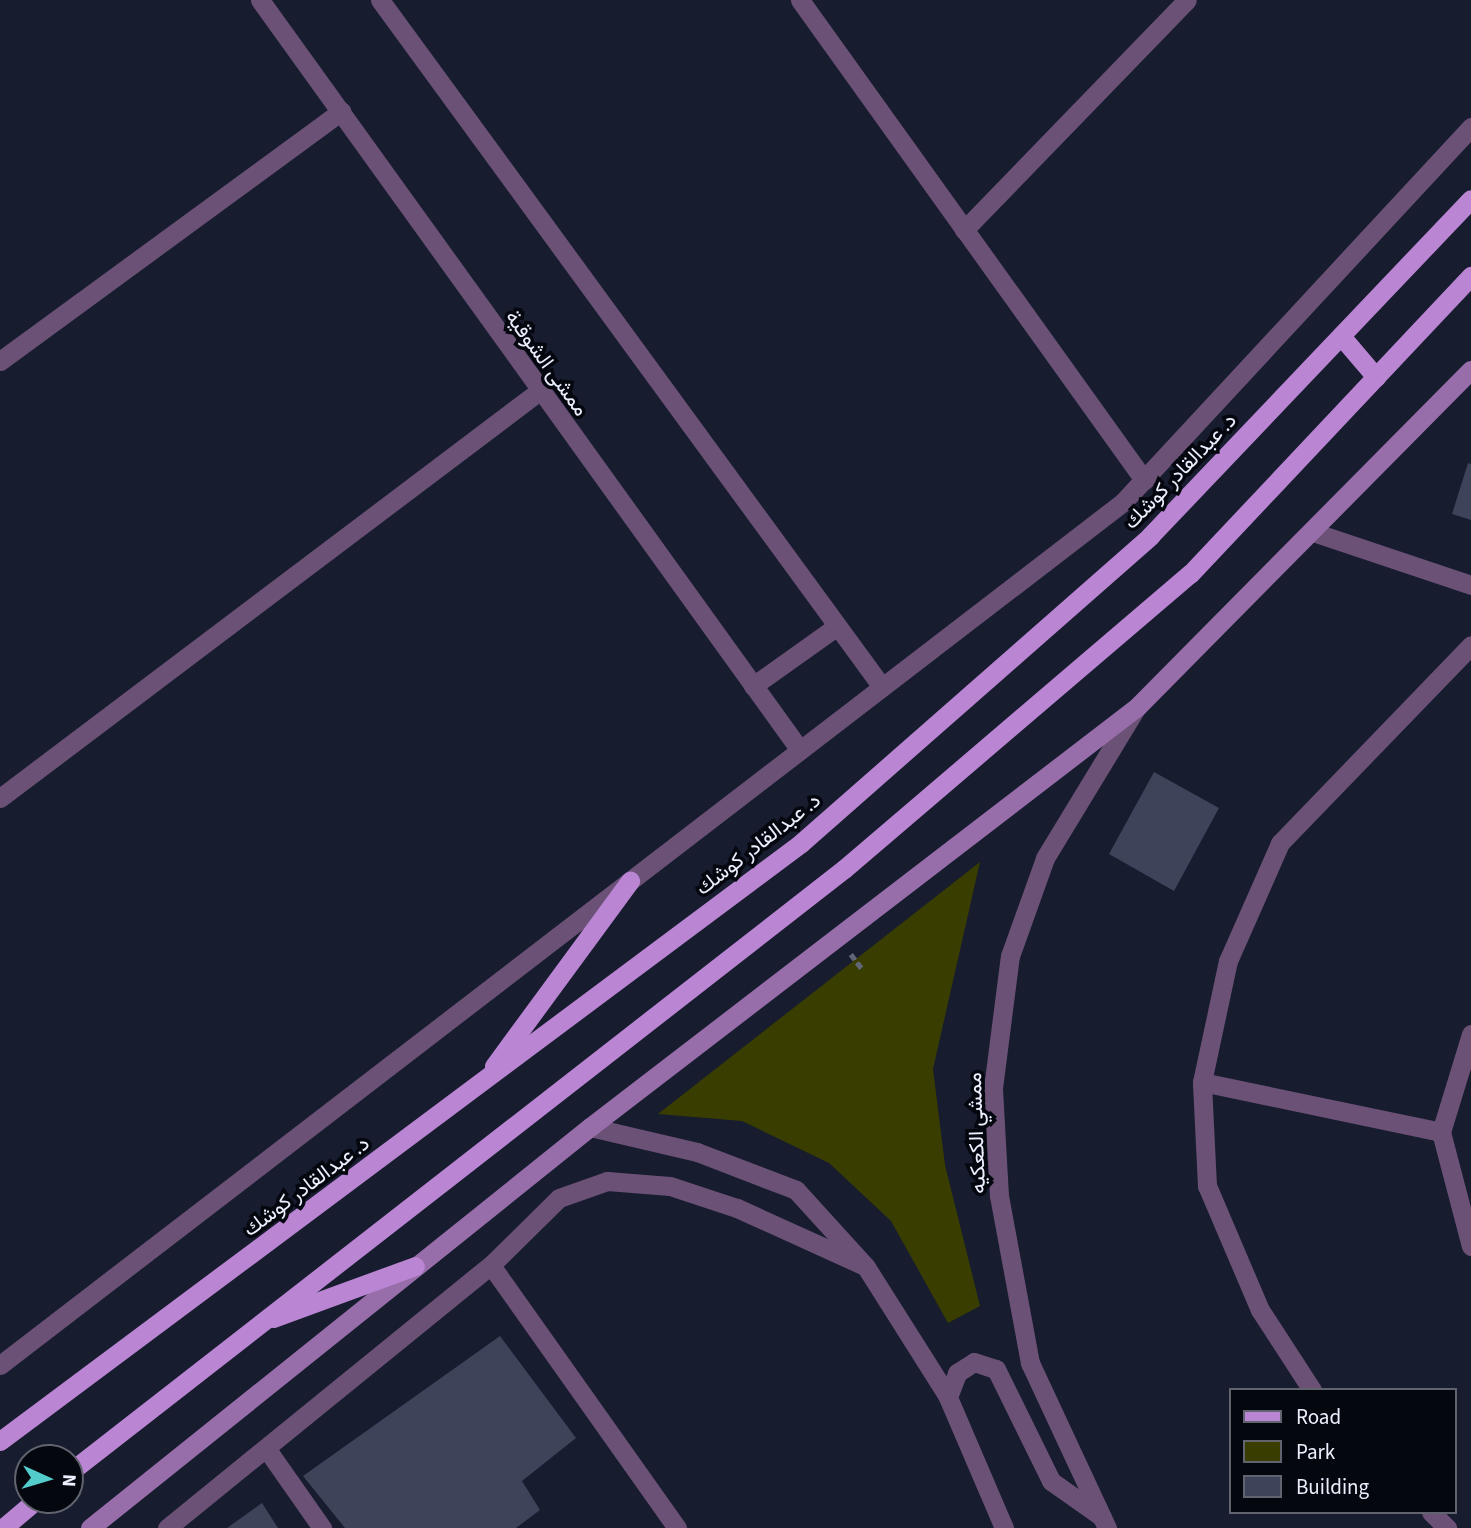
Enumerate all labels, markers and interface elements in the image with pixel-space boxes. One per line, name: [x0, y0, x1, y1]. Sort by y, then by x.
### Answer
street label: ممشى الشوقية: [500, 305, 594, 421]
street label: د. عبدالقادر كوشك: [1118, 408, 1242, 534]
street label: د. عبدالقادر كوشك: [691, 787, 825, 901]
street label: ممشي الكعكيه: [961, 1072, 991, 1194]
street label: د. عبدالقادر كوشك: [238, 1130, 374, 1242]
legend: [1230, 1388, 1457, 1514]
text: Road: [1296, 1402, 1341, 1432]
text: Park: [1296, 1437, 1335, 1467]
north arrow: [14, 1444, 84, 1514]
text: Building: [1296, 1472, 1369, 1502]
text: N: [55, 1473, 82, 1488]

